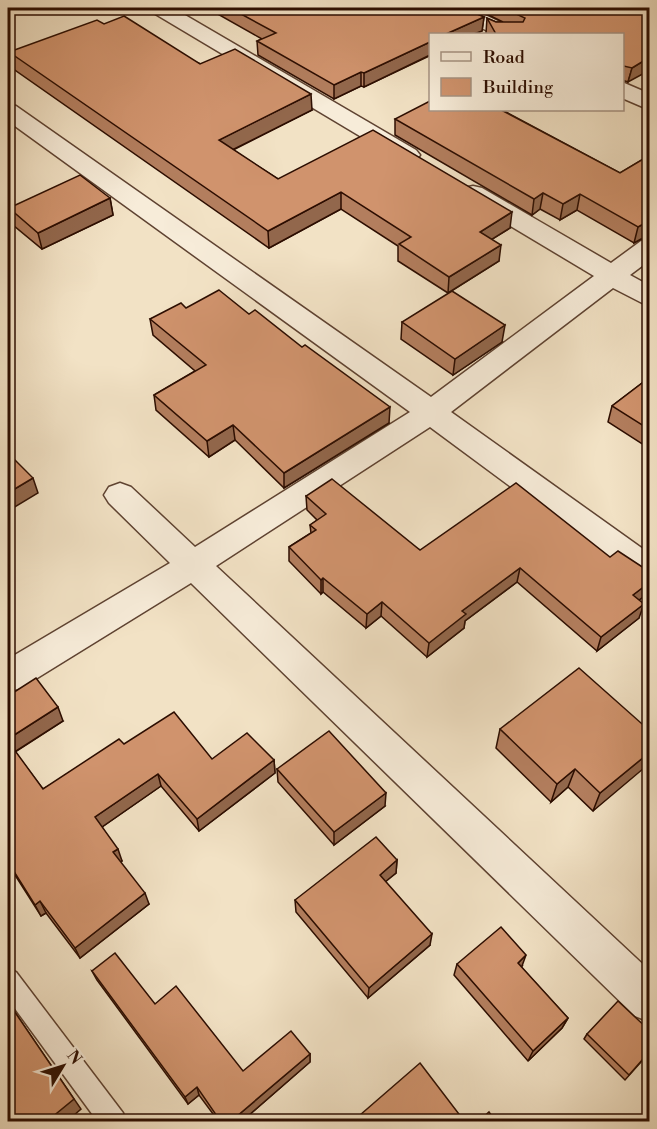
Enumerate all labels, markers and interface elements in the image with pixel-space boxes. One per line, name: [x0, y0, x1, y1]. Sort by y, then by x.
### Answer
legend: [429, 33, 624, 111]
text: Road: [483, 46, 526, 69]
text: Building: [482, 76, 554, 99]
north arrow: [33, 1036, 93, 1096]
text: N: [62, 1046, 86, 1069]

